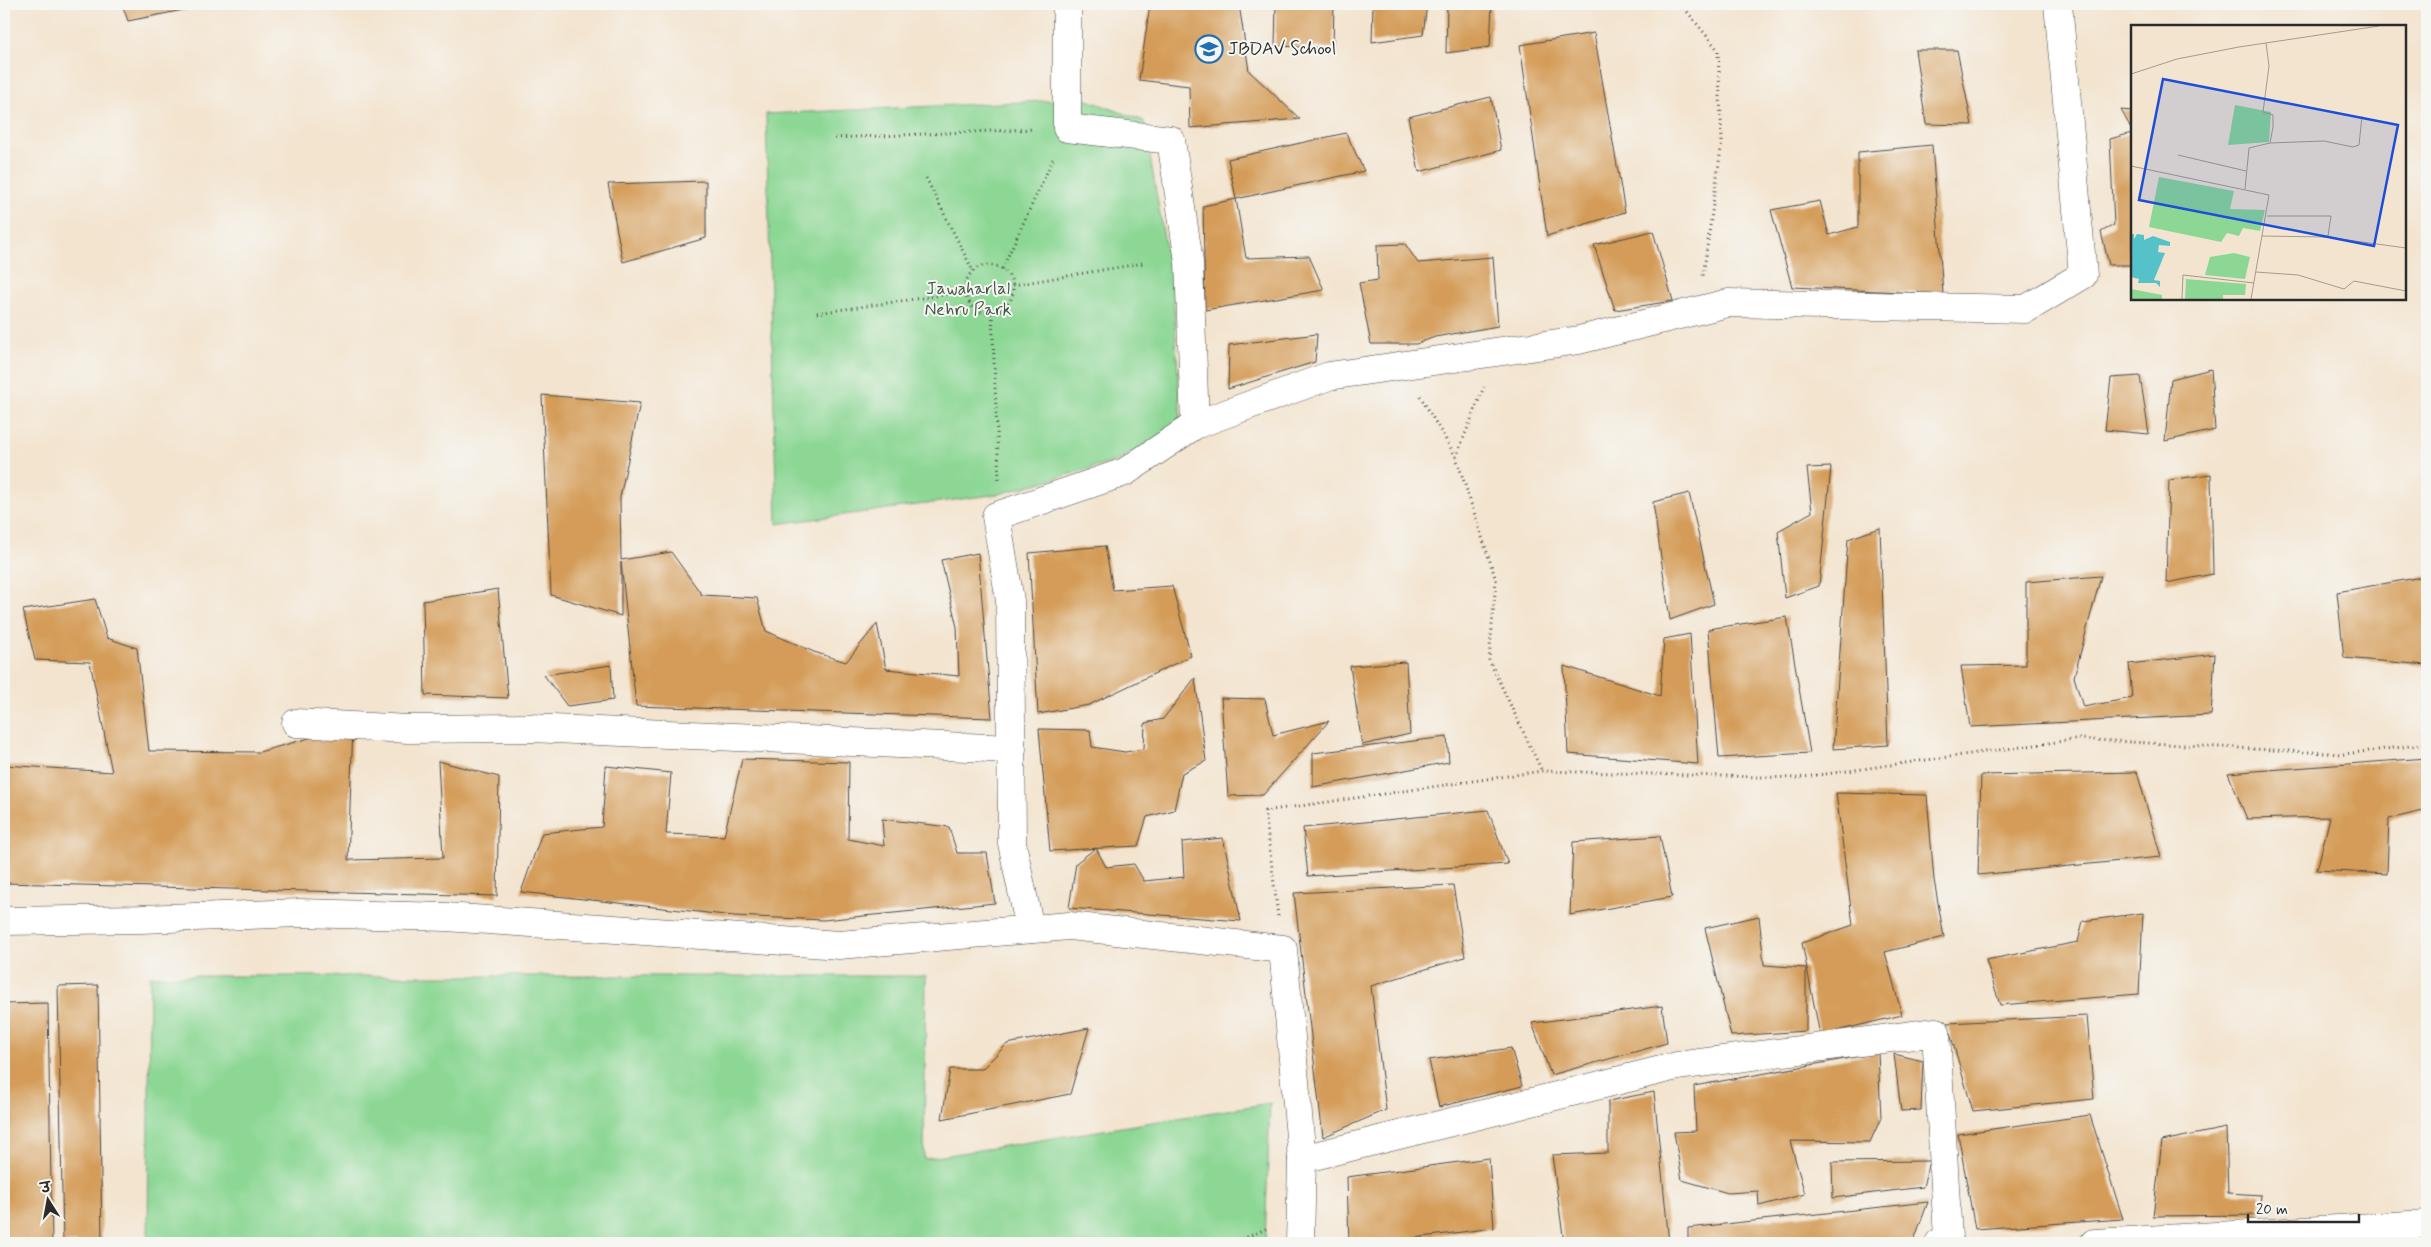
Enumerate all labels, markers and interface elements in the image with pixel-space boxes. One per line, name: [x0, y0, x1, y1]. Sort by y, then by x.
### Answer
inset map: [2131, 25, 2406, 300]
school or university icon: JBDAV School: [1194, 34, 1224, 64]
place label: JBDAV School: [1228, 37, 1336, 61]
park label: Jawaharlal Nehru Park: [925, 277, 1012, 322]
north arrow: [22, 1174, 72, 1224]
text: उ: [37, 1178, 54, 1198]
scale bar: [2248, 1192, 2360, 1224]
text: 20 m: [2256, 1200, 2288, 1220]

